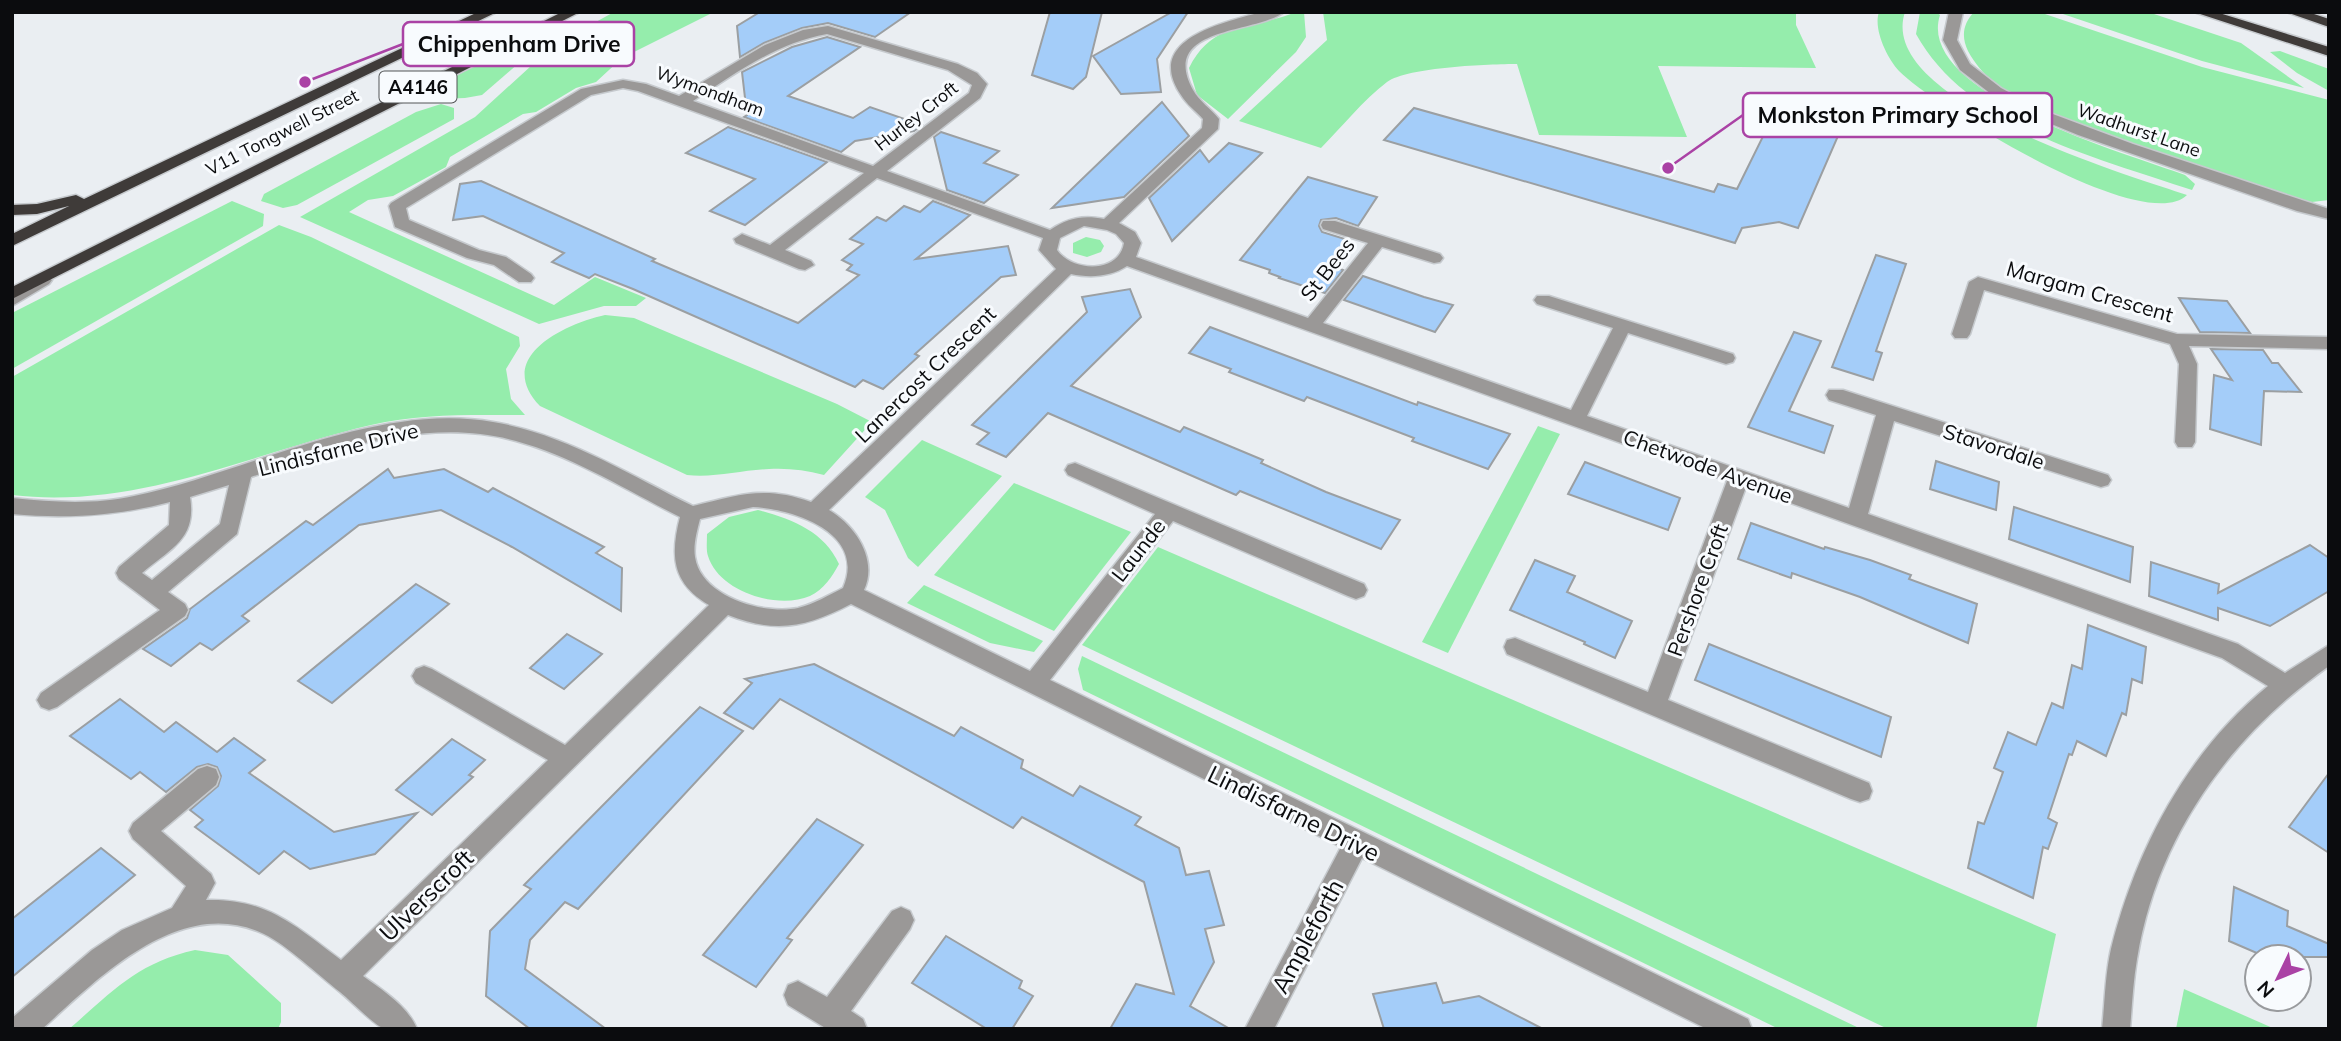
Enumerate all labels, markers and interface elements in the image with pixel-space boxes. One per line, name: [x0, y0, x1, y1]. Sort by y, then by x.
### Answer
callout: Chippenham Drive: [403, 22, 634, 66]
text: Chippenham Drive: [417, 29, 621, 58]
street label: Wymondham: [653, 61, 767, 121]
road number: A4146: [380, 72, 457, 102]
street label: Hurley Croft: [870, 76, 962, 156]
street label: V11 Tongwell Street: [202, 84, 362, 180]
callout: Monkston Primary School: [1743, 93, 2052, 137]
street label: Wadhurst Lane: [2074, 98, 2204, 162]
text: Monkston Primary School: [1758, 100, 2038, 129]
street label: St Bees: [1294, 232, 1360, 306]
street label: Margam Crescent: [2004, 255, 2176, 327]
street label: Lanercost Crescent: [849, 300, 1001, 448]
street label: Lindisfarne Drive: [255, 417, 421, 481]
street label: Stavordale: [1940, 417, 2048, 475]
street label: Chetwode Avenue: [1620, 423, 1796, 509]
street label: Launde: [1105, 513, 1171, 587]
street label: Pershore Croft: [1661, 520, 1733, 660]
street label: Lindisfarne Drive: [1203, 758, 1385, 868]
street label: Ulverscroft: [373, 843, 479, 947]
street label: Ampleforth: [1264, 874, 1350, 998]
north arrow: [2243, 943, 2313, 1013]
text: N: [2252, 976, 2279, 1003]

